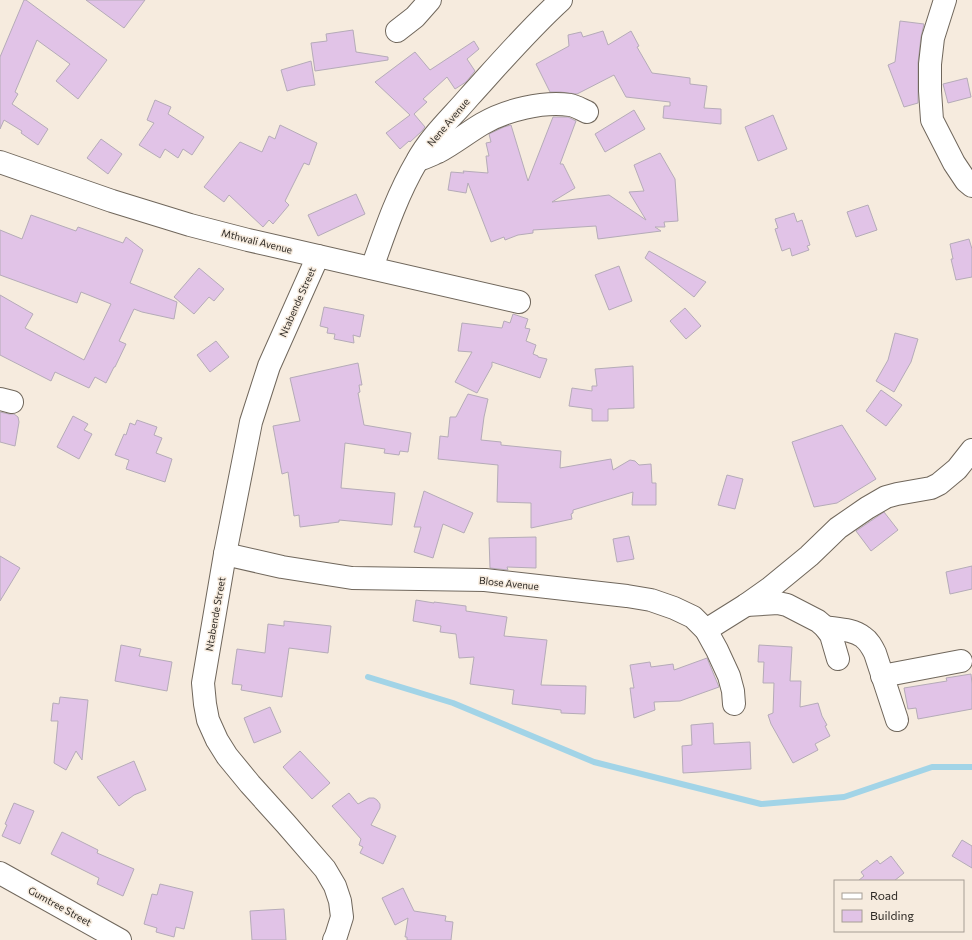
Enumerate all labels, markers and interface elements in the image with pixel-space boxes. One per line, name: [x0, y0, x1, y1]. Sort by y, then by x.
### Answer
street label: Nene Avenue: [424, 96, 472, 148]
street label: Mthwali Avenue: [220, 226, 294, 256]
street label: Ntabende Street: [276, 265, 318, 339]
street label: Blose Avenue: [479, 574, 539, 592]
street label: Ntabende Street: [203, 576, 227, 652]
legend: [834, 880, 964, 932]
street label: Gumtree Street: [26, 884, 94, 928]
text: Road: [870, 888, 898, 902]
text: Building: [870, 908, 914, 922]

